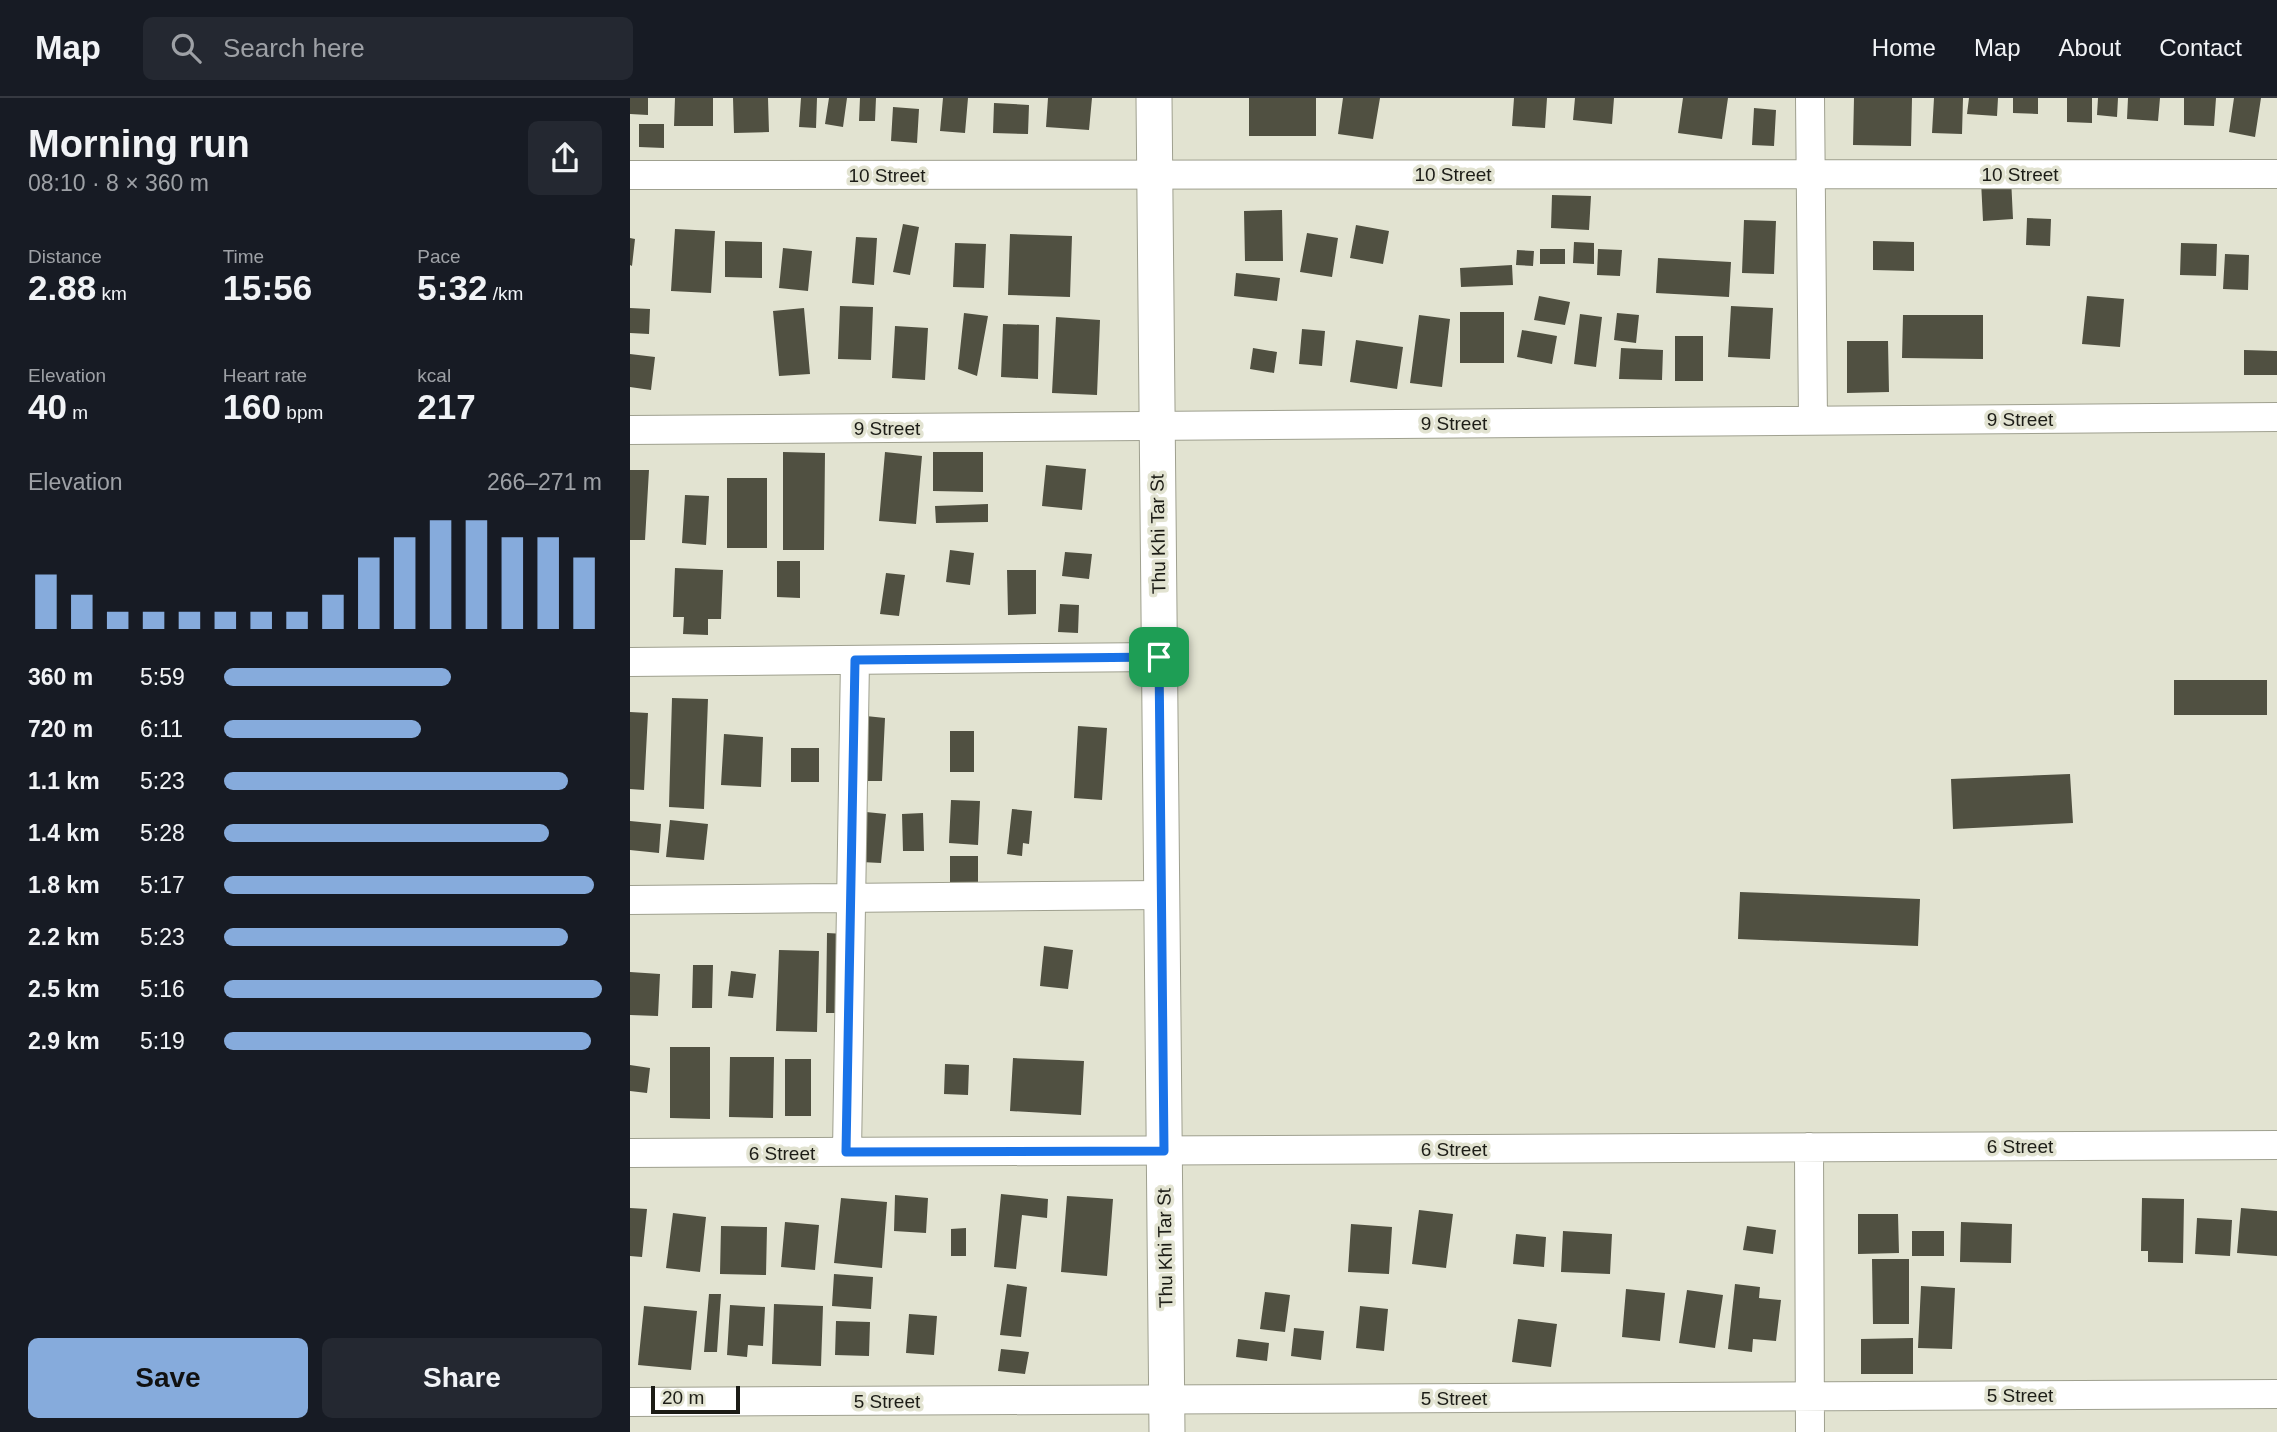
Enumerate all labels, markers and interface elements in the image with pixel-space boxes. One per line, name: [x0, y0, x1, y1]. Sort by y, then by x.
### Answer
search box: [143, 17, 633, 80]
text: Map: [35, 29, 101, 66]
icon: search: [167, 29, 205, 67]
text: Search here: [223, 33, 365, 63]
text: Home: [1872, 34, 1936, 61]
text: Map: [1974, 34, 2021, 61]
text: About: [2059, 34, 2121, 61]
text: Contact: [2159, 34, 2242, 61]
button: share: [528, 121, 602, 195]
text: Morning run: [28, 123, 250, 165]
street label: 10 Street: [1414, 164, 1492, 185]
street label: 10 Street: [1981, 164, 2059, 185]
street label: 10 Street: [848, 165, 926, 186]
text: 08:10 · 8 × 360 m: [28, 170, 209, 196]
text: Distance: [28, 246, 102, 267]
text: Time: [223, 246, 264, 267]
text: Pace: [417, 246, 461, 267]
text: 2.88: [28, 268, 96, 307]
text: 15:56: [223, 268, 312, 307]
text: 5:32: [417, 268, 487, 307]
text: km: [96, 283, 127, 304]
text: /km: [487, 283, 523, 304]
text: Elevation: [28, 365, 106, 386]
text: Heart rate: [223, 365, 307, 386]
text: kcal: [417, 365, 451, 386]
text: 40: [28, 387, 67, 426]
text: 160: [223, 387, 281, 426]
text: 217: [417, 387, 476, 426]
text: m: [67, 402, 88, 423]
text: bpm: [281, 402, 323, 423]
street label: 9 Street: [1987, 409, 2054, 430]
street label: 9 Street: [1421, 413, 1488, 434]
street label: 9 Street: [854, 418, 921, 439]
text: Elevation: [28, 469, 123, 495]
text: 266–271 m: [487, 469, 602, 495]
street label: Thu Khi Tar St: [1146, 473, 1170, 594]
pin: [1129, 627, 1189, 687]
icon: arrive: [1140, 638, 1178, 676]
text: 360 m: [28, 664, 93, 690]
text: 5:59: [140, 664, 185, 690]
text: 720 m: [28, 716, 93, 742]
text: 6:11: [140, 716, 183, 742]
text: 1.1 km: [28, 768, 100, 794]
text: 5:23: [140, 768, 185, 794]
text: 1.4 km: [28, 820, 100, 846]
text: 5:28: [140, 820, 185, 846]
text: 1.8 km: [28, 872, 100, 898]
text: 5:17: [140, 872, 185, 898]
text: 2.2 km: [28, 924, 100, 950]
text: 5:23: [140, 924, 185, 950]
text: 2.5 km: [28, 976, 100, 1002]
text: 5:16: [140, 976, 185, 1002]
text: 2.9 km: [28, 1028, 100, 1054]
text: 5:19: [140, 1028, 185, 1054]
street label: 6 Street: [1987, 1136, 2054, 1157]
street label: 6 Street: [1421, 1139, 1488, 1160]
street label: 6 Street: [749, 1143, 816, 1164]
street label: Thu Khi Tar St: [1153, 1187, 1177, 1308]
button: Save: [28, 1338, 308, 1418]
button: Share: [322, 1338, 602, 1418]
scale bar: [651, 1383, 740, 1415]
street label: 5 Street: [1987, 1385, 2054, 1406]
text: 20 m: [662, 1387, 704, 1408]
street label: 5 Street: [1421, 1388, 1488, 1409]
street label: 5 Street: [854, 1391, 921, 1412]

